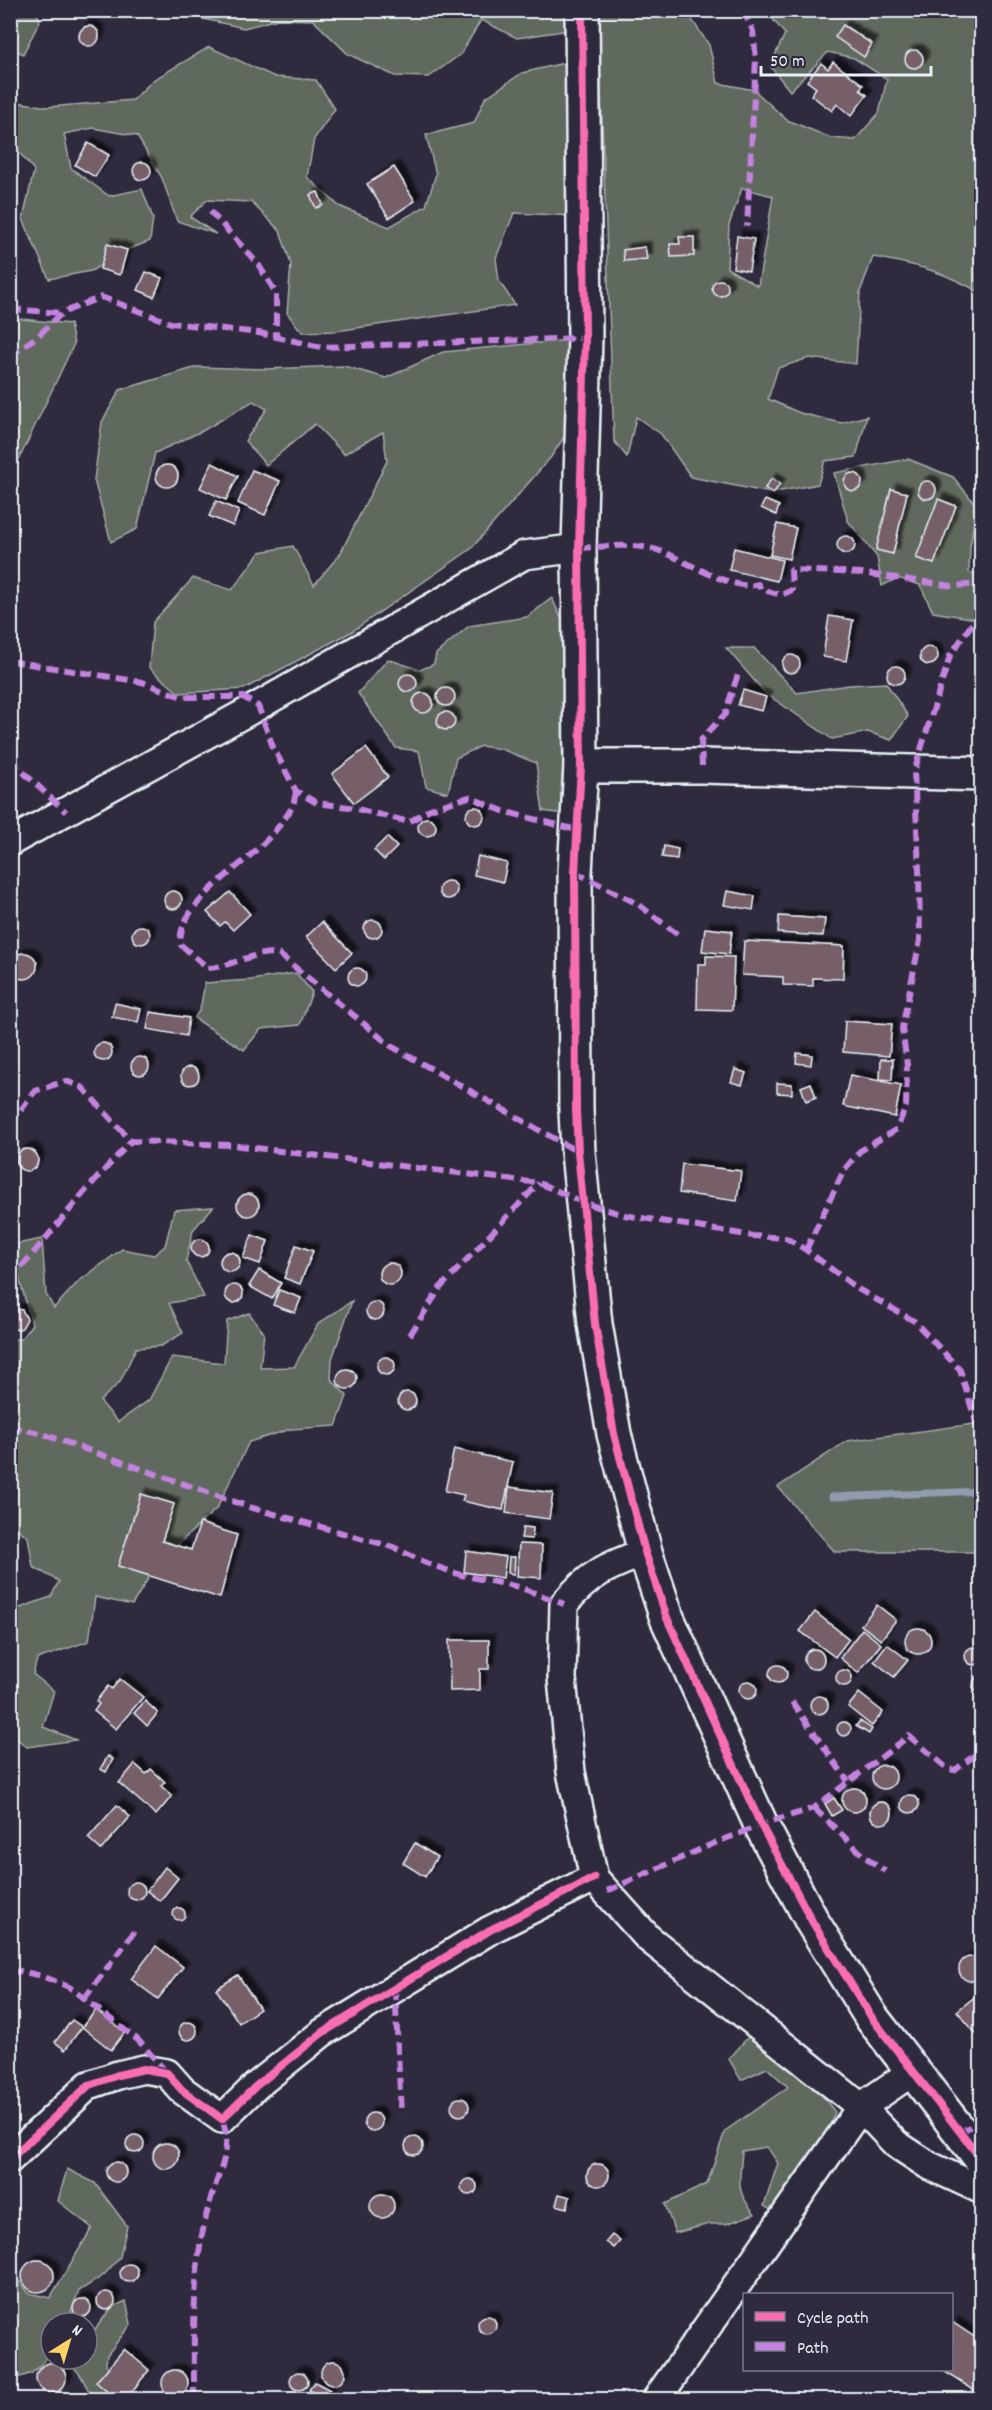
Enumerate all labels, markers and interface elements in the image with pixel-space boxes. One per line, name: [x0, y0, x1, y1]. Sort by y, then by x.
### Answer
scale bar: [761, 39, 930, 77]
text: 50 m: [770, 50, 805, 75]
legend: [743, 2293, 953, 2371]
text: Cycle path: [797, 2307, 868, 2332]
north arrow: [39, 2311, 99, 2371]
text: N: [66, 2319, 87, 2343]
text: Path: [797, 2337, 829, 2362]

